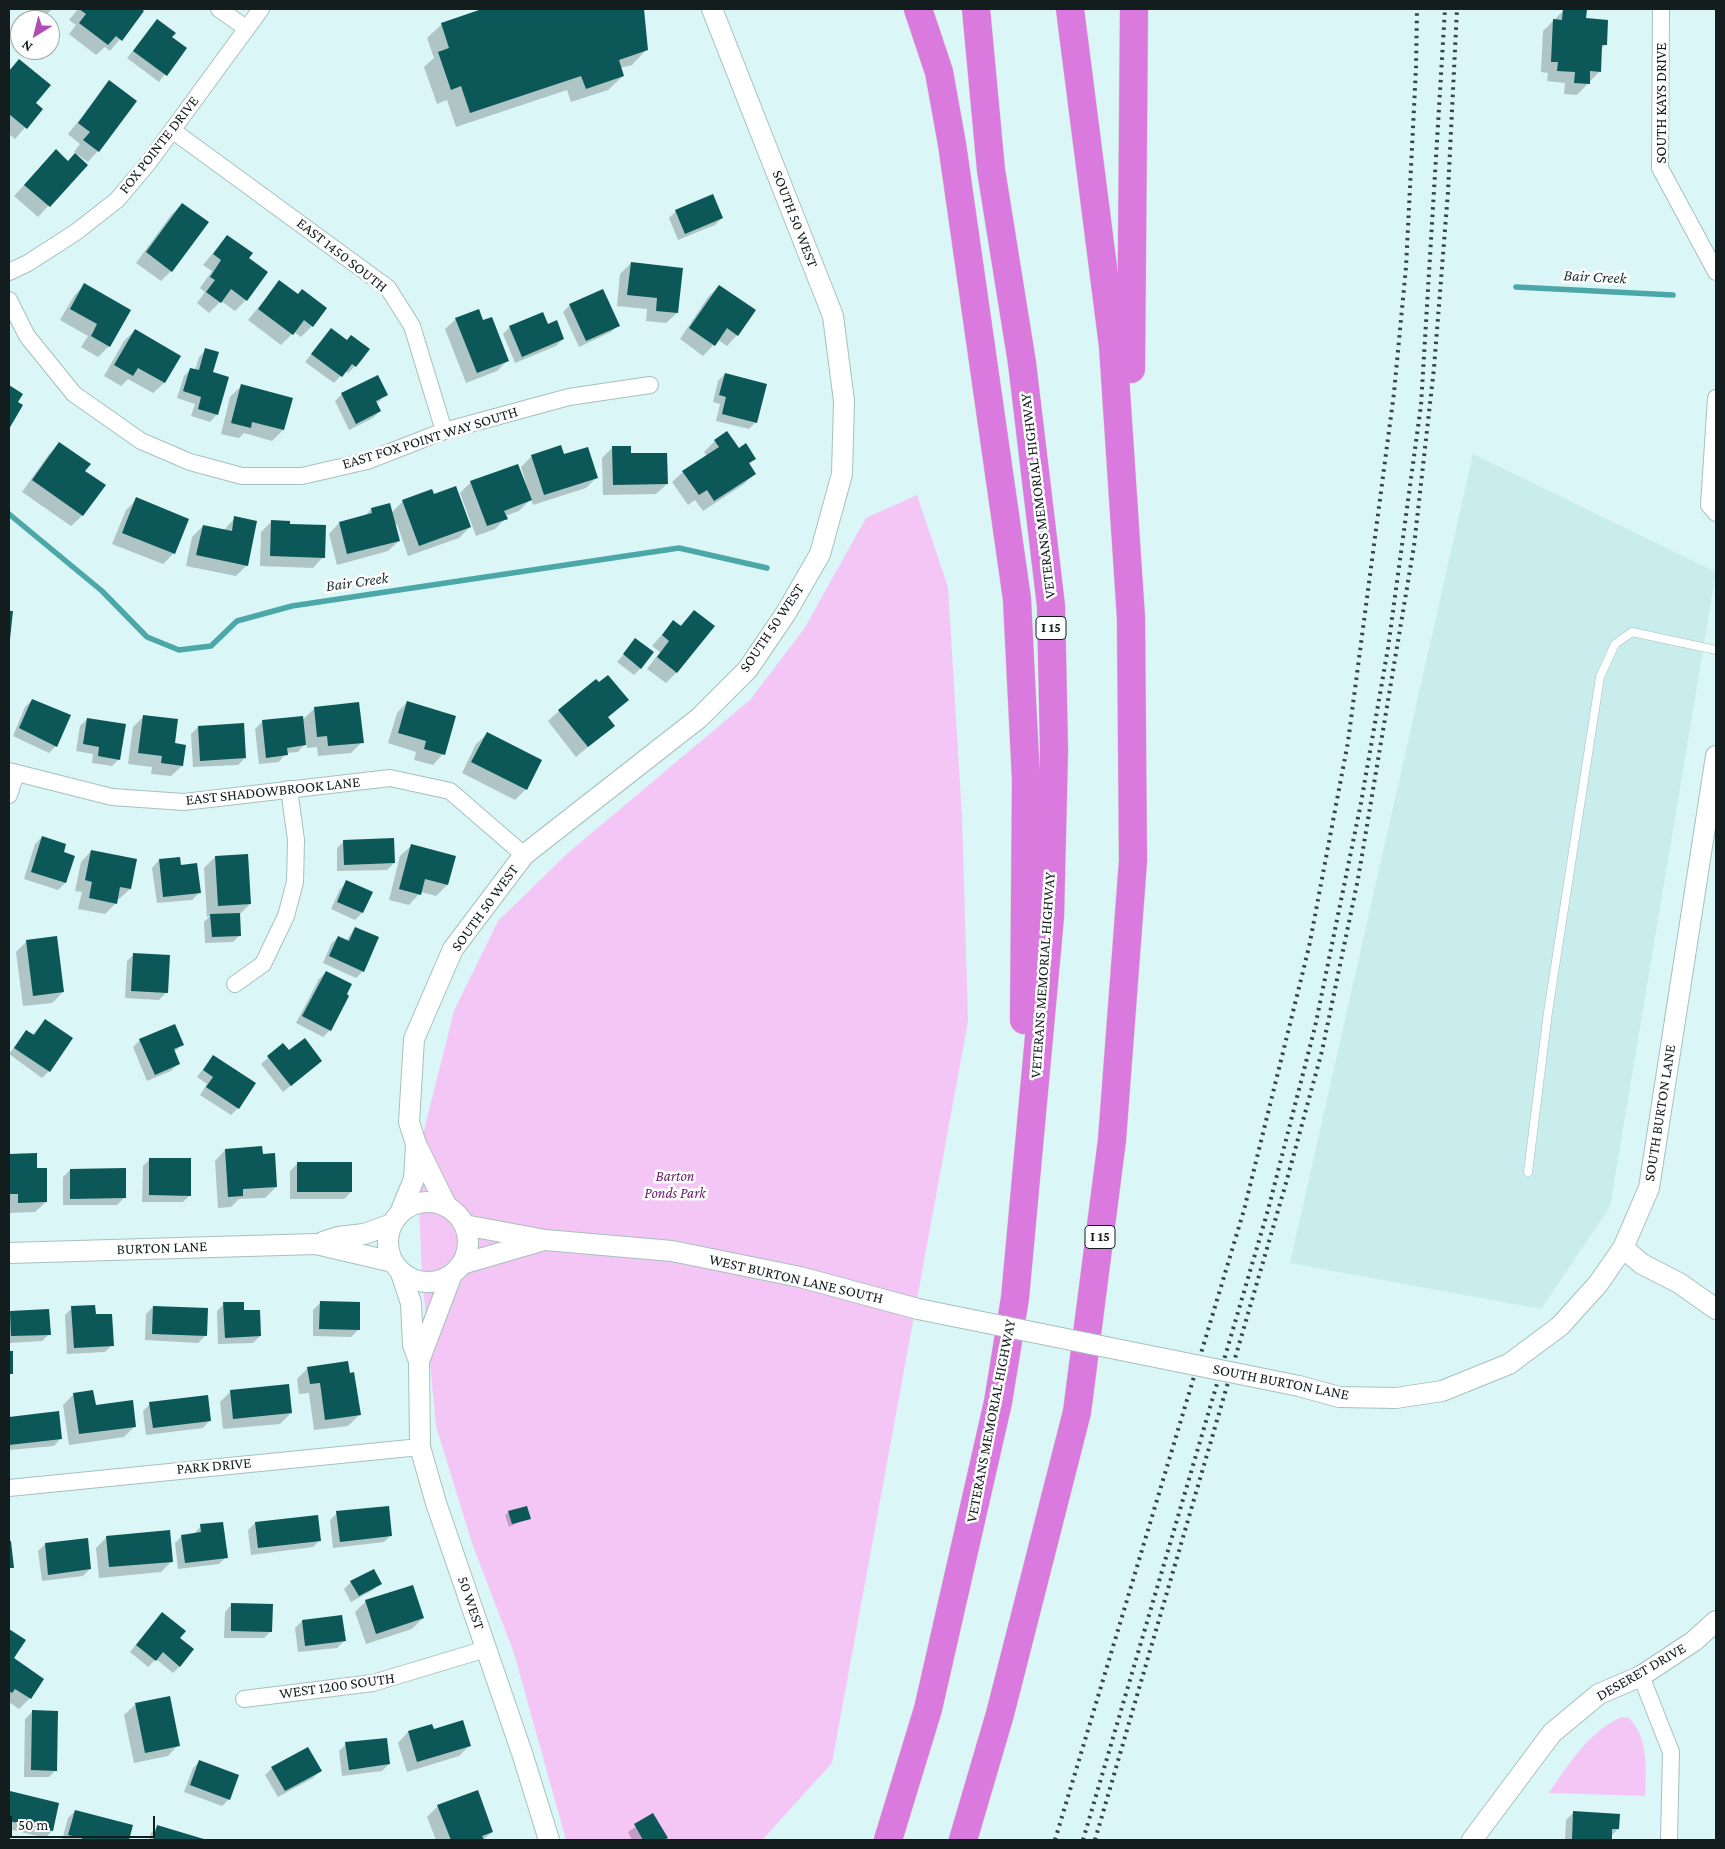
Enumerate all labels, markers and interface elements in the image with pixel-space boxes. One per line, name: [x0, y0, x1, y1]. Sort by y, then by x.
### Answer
north arrow: [10, 10, 60, 60]
text: N: [18, 37, 35, 56]
street label: SOUTH KAYS DRIVE: [1652, 43, 1670, 163]
street label: FOX POINTE DRIVE: [115, 93, 203, 197]
street label: SOUTH 50 WEST: [768, 168, 822, 270]
street label: EAST 1450 SOUTH: [293, 214, 391, 296]
water label: Bair Creek: [1563, 266, 1627, 288]
street label: VETERANS MEMORIAL HIGHWAY: [1016, 392, 1060, 600]
street label: EAST FOX POINT WAY SOUTH: [340, 403, 520, 473]
water label: Bair Creek: [324, 568, 390, 596]
street label: SOUTH 50 WEST: [736, 580, 808, 676]
road number: I 15: [1036, 616, 1066, 640]
street label: EAST SHADOWBROOK LANE: [185, 773, 361, 809]
street label: SOUTH 50 WEST: [447, 861, 523, 955]
street label: VETERANS MEMORIAL HIGHWAY: [1027, 871, 1059, 1079]
street label: SOUTH BURTON LANE: [1640, 1043, 1680, 1183]
park label: Barton Ponds Park: [644, 1167, 706, 1202]
road number: I 15: [1085, 1226, 1115, 1248]
street label: BURTON LANE: [116, 1237, 208, 1259]
street label: WEST BURTON LANE SOUTH: [707, 1250, 885, 1308]
street label: VETERANS MEMORIAL HIGHWAY: [962, 1318, 1020, 1524]
street label: SOUTH BURTON LANE: [1211, 1360, 1351, 1404]
street label: PARK DRIVE: [176, 1454, 252, 1478]
street label: 50 WEST: [453, 1574, 489, 1632]
street label: DESERET DRIVE: [1593, 1639, 1689, 1705]
street label: WEST 1200 SOUTH: [278, 1669, 396, 1703]
scale bar: [12, 1806, 158, 1838]
text: 50 m: [18, 1817, 48, 1833]

